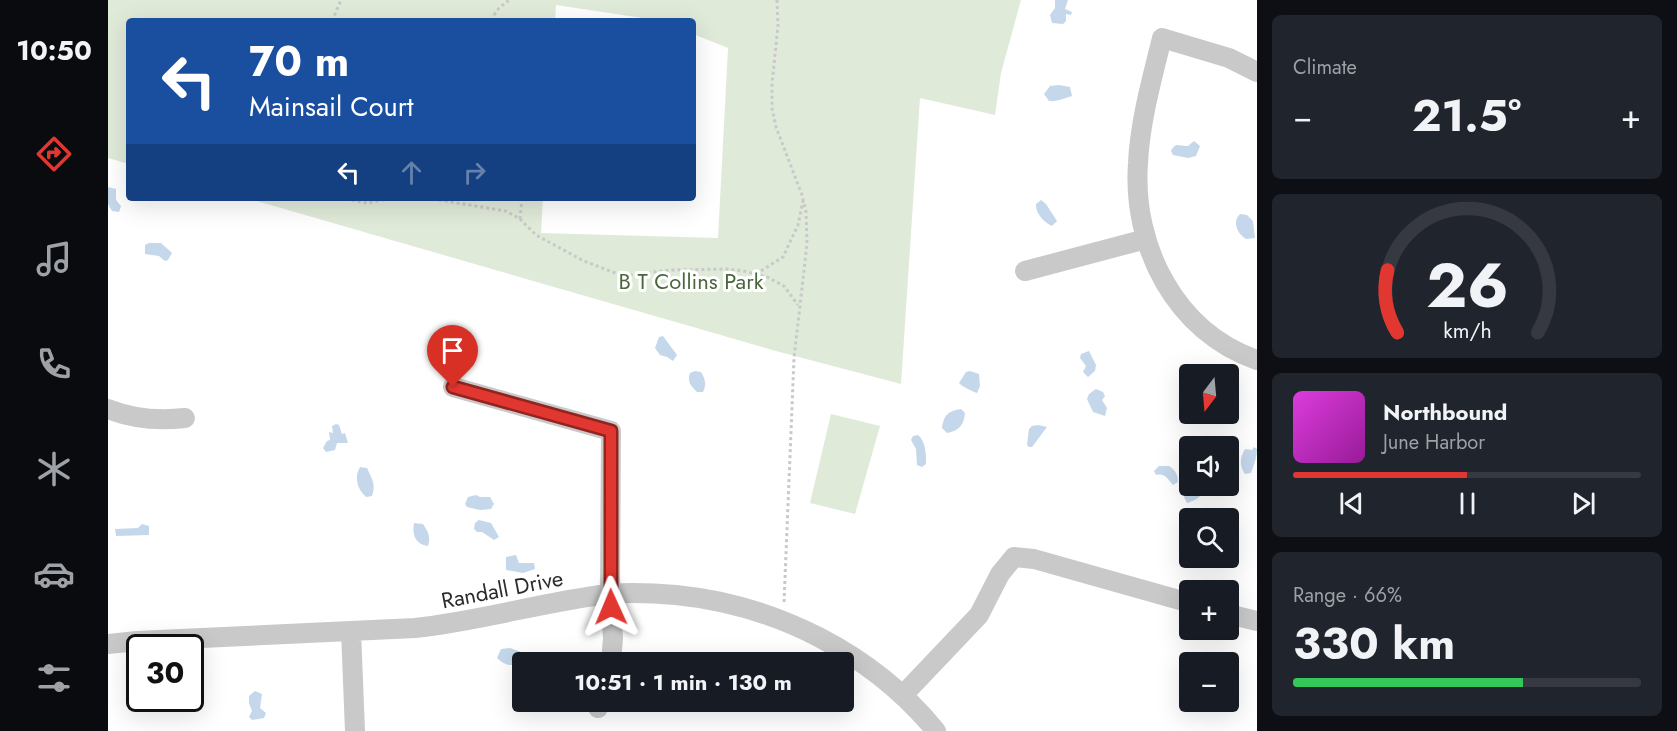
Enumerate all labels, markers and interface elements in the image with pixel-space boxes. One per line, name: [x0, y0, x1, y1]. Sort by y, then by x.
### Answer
text: 10:50: [16, 31, 92, 70]
text: 70 m: [249, 31, 349, 92]
icon: left: [150, 42, 228, 120]
text: Climate: [1293, 53, 1357, 82]
text: 21.5°: [1412, 83, 1521, 148]
text: Mainsail Court: [249, 87, 413, 126]
text: −: [1293, 93, 1312, 140]
text: +: [1621, 93, 1641, 140]
icon: directions: [33, 133, 75, 175]
icon: left: [332, 156, 365, 189]
icon: ahead: [395, 156, 428, 189]
icon: right: [458, 156, 491, 189]
icon: music: [33, 238, 75, 280]
text: 26: [1426, 240, 1508, 330]
park label: B T Collins Park: [619, 265, 764, 297]
text: km/h: [1443, 315, 1491, 346]
pin: [427, 325, 478, 387]
icon: arrive: [436, 334, 469, 367]
icon: phone: [33, 343, 75, 385]
north arrow: [1179, 364, 1239, 424]
map controls: [1179, 364, 1239, 712]
text: Northbound: [1383, 396, 1507, 428]
text: June Harbor: [1383, 428, 1485, 457]
button: sound: [1179, 436, 1239, 496]
icon: climate: [33, 448, 75, 490]
icon: previous: [1335, 487, 1368, 520]
icon: pause: [1451, 487, 1484, 520]
icon: next: [1567, 487, 1600, 520]
button: search: [1179, 508, 1239, 568]
icon: car: [33, 553, 75, 595]
street label: Randall Drive: [438, 562, 566, 616]
position arrow: [579, 575, 643, 639]
button: +: [1179, 580, 1239, 640]
text: Range · 66%: [1293, 581, 1402, 610]
text: 330 km: [1293, 611, 1455, 676]
speed limit sign: 30: [126, 634, 204, 712]
button: −: [1179, 652, 1239, 712]
icon: filters: [33, 657, 75, 699]
text: 10:51 · 1 min · 130 m: [574, 666, 792, 698]

